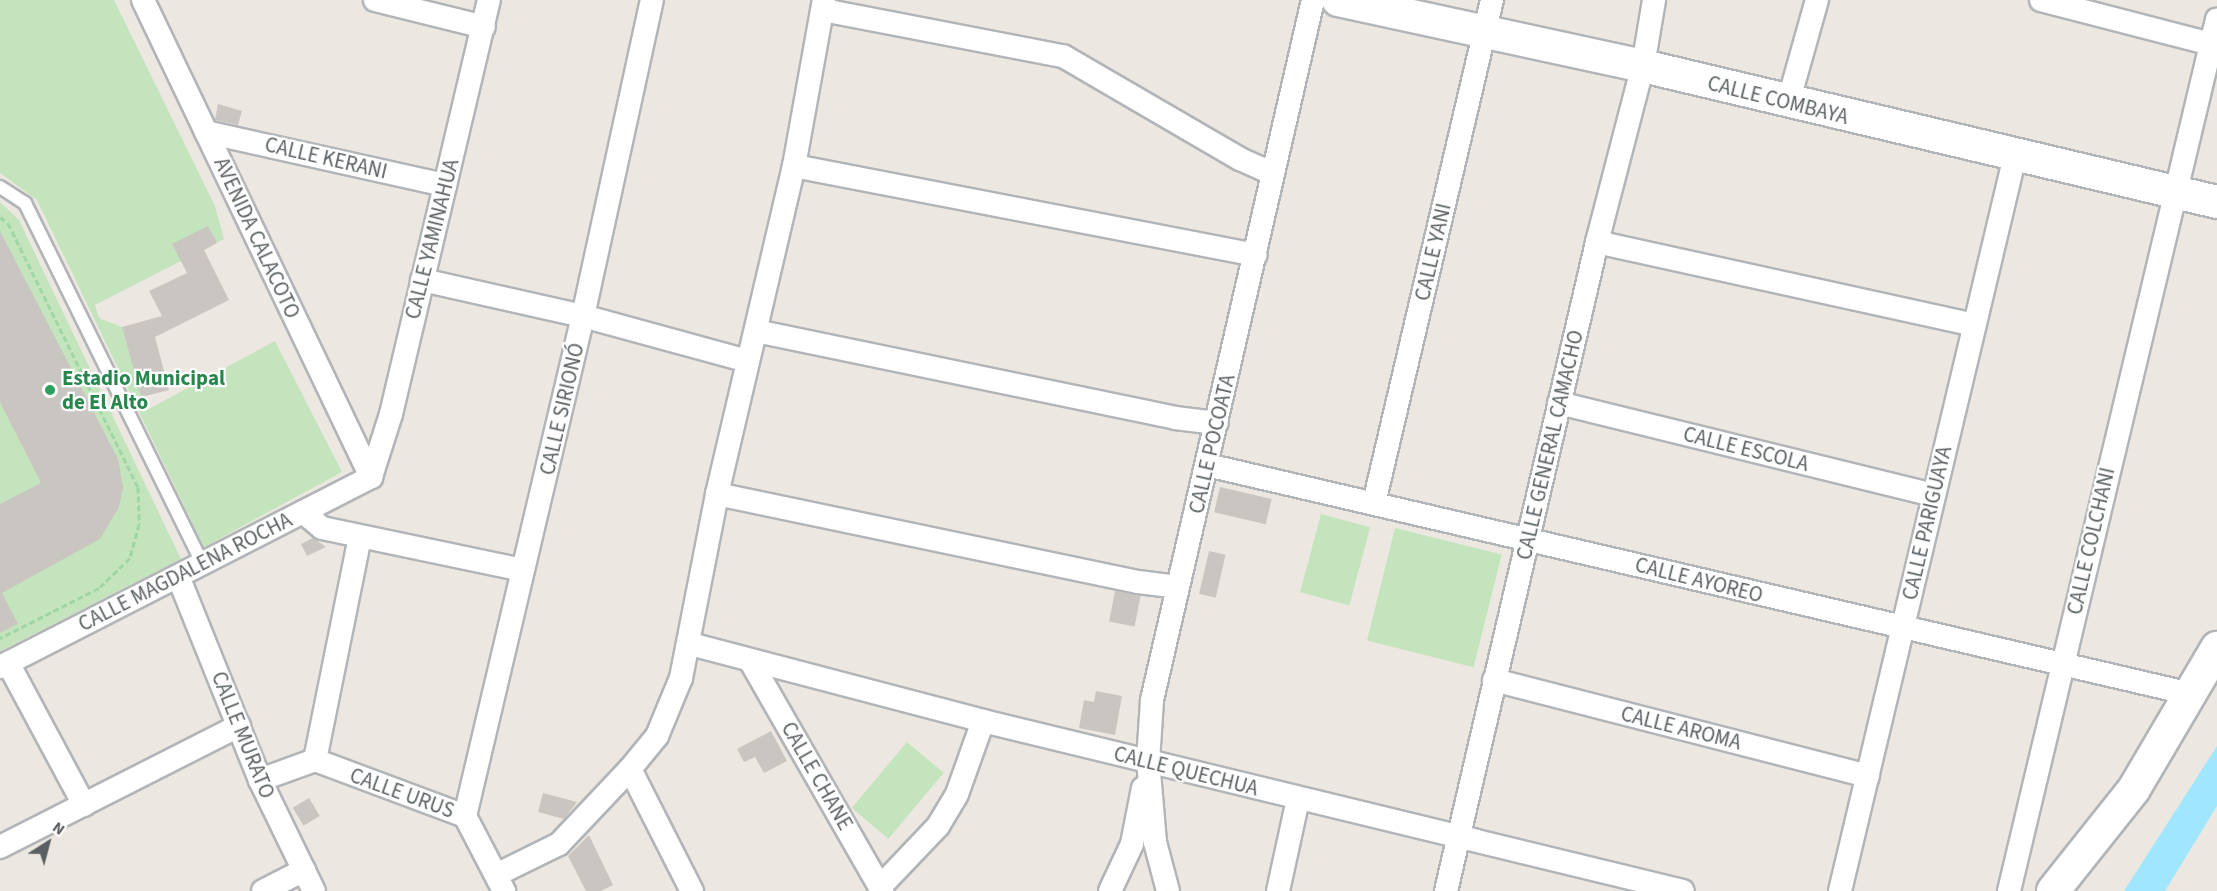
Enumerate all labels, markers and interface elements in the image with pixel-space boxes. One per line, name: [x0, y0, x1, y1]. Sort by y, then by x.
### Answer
street label: CALLE COMBAYA: [1705, 70, 1851, 130]
street label: CALLE KERANI: [262, 132, 390, 184]
street label: AVENIDA CALACOTO: [209, 153, 305, 323]
street label: CALLE YAMINAHUA: [400, 156, 464, 322]
street label: CALLE YANI: [1410, 201, 1456, 303]
street label: CALLE GENERAL CAMACHO: [1511, 328, 1589, 562]
street label: CALLE SIRIONÓ: [535, 341, 589, 477]
place label: Estadio Municipal de El Alto: [62, 365, 225, 415]
street label: CALLE POCOATA: [1184, 372, 1240, 516]
marker: Estadio Municipal de El Alto: [43, 383, 57, 397]
street label: CALLE ESCOLA: [1681, 421, 1811, 477]
street label: CALLE PARIGUAYA: [1897, 444, 1957, 602]
street label: CALLE COLCHANI: [2062, 465, 2120, 617]
street label: CALLE MAGDALENA ROCHA: [74, 507, 296, 637]
street label: CALLE AYOREO: [1632, 552, 1766, 608]
street label: CALLE MURATO: [206, 668, 280, 802]
street label: CALLE AROMA: [1618, 701, 1744, 755]
street label: CALLE CHANE: [776, 717, 858, 835]
street label: CALLE QUECHUA: [1111, 741, 1261, 801]
street label: CALLE URUS: [346, 762, 458, 824]
north arrow: [18, 813, 78, 873]
text: N: [48, 816, 69, 840]

